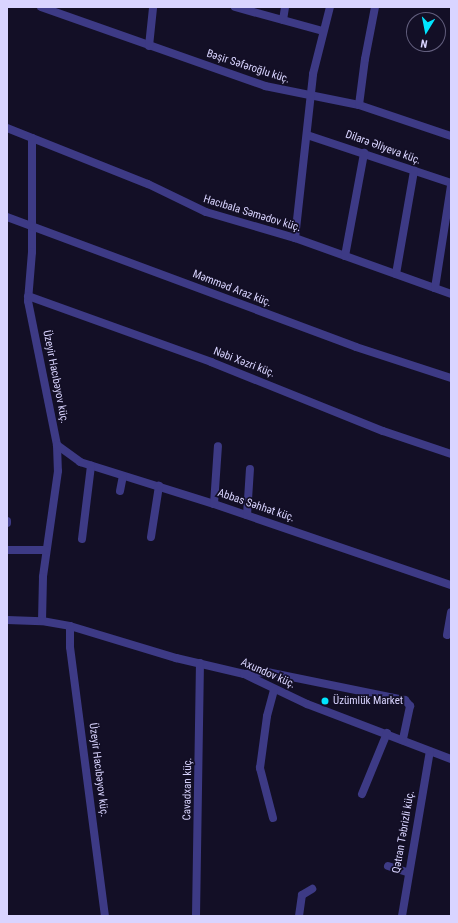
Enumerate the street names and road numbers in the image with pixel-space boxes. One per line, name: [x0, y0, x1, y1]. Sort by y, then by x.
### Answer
street label: Bəşir Səfəroğlu küç.: [205, 47, 291, 87]
street label: Dilarə Əliyeva küç.: [343, 128, 423, 168]
street label: Hacıbala Səmədov küç.: [202, 193, 302, 235]
street label: Məmməd Araz küç.: [191, 268, 273, 310]
street label: Üzeyir Hacıbəyov küç.: [39, 329, 71, 425]
street label: Nəbi Xəzri küç.: [211, 345, 277, 381]
street label: Abbas Səhhət küç.: [216, 487, 296, 525]
street label: Axundov küç.: [239, 656, 297, 692]
street label: Üzeyir Hacıbəyov küç.: [86, 722, 110, 818]
street label: Cavadxan küç.: [181, 757, 195, 821]
street label: Qətran Təbrizli küç.: [390, 789, 418, 875]

